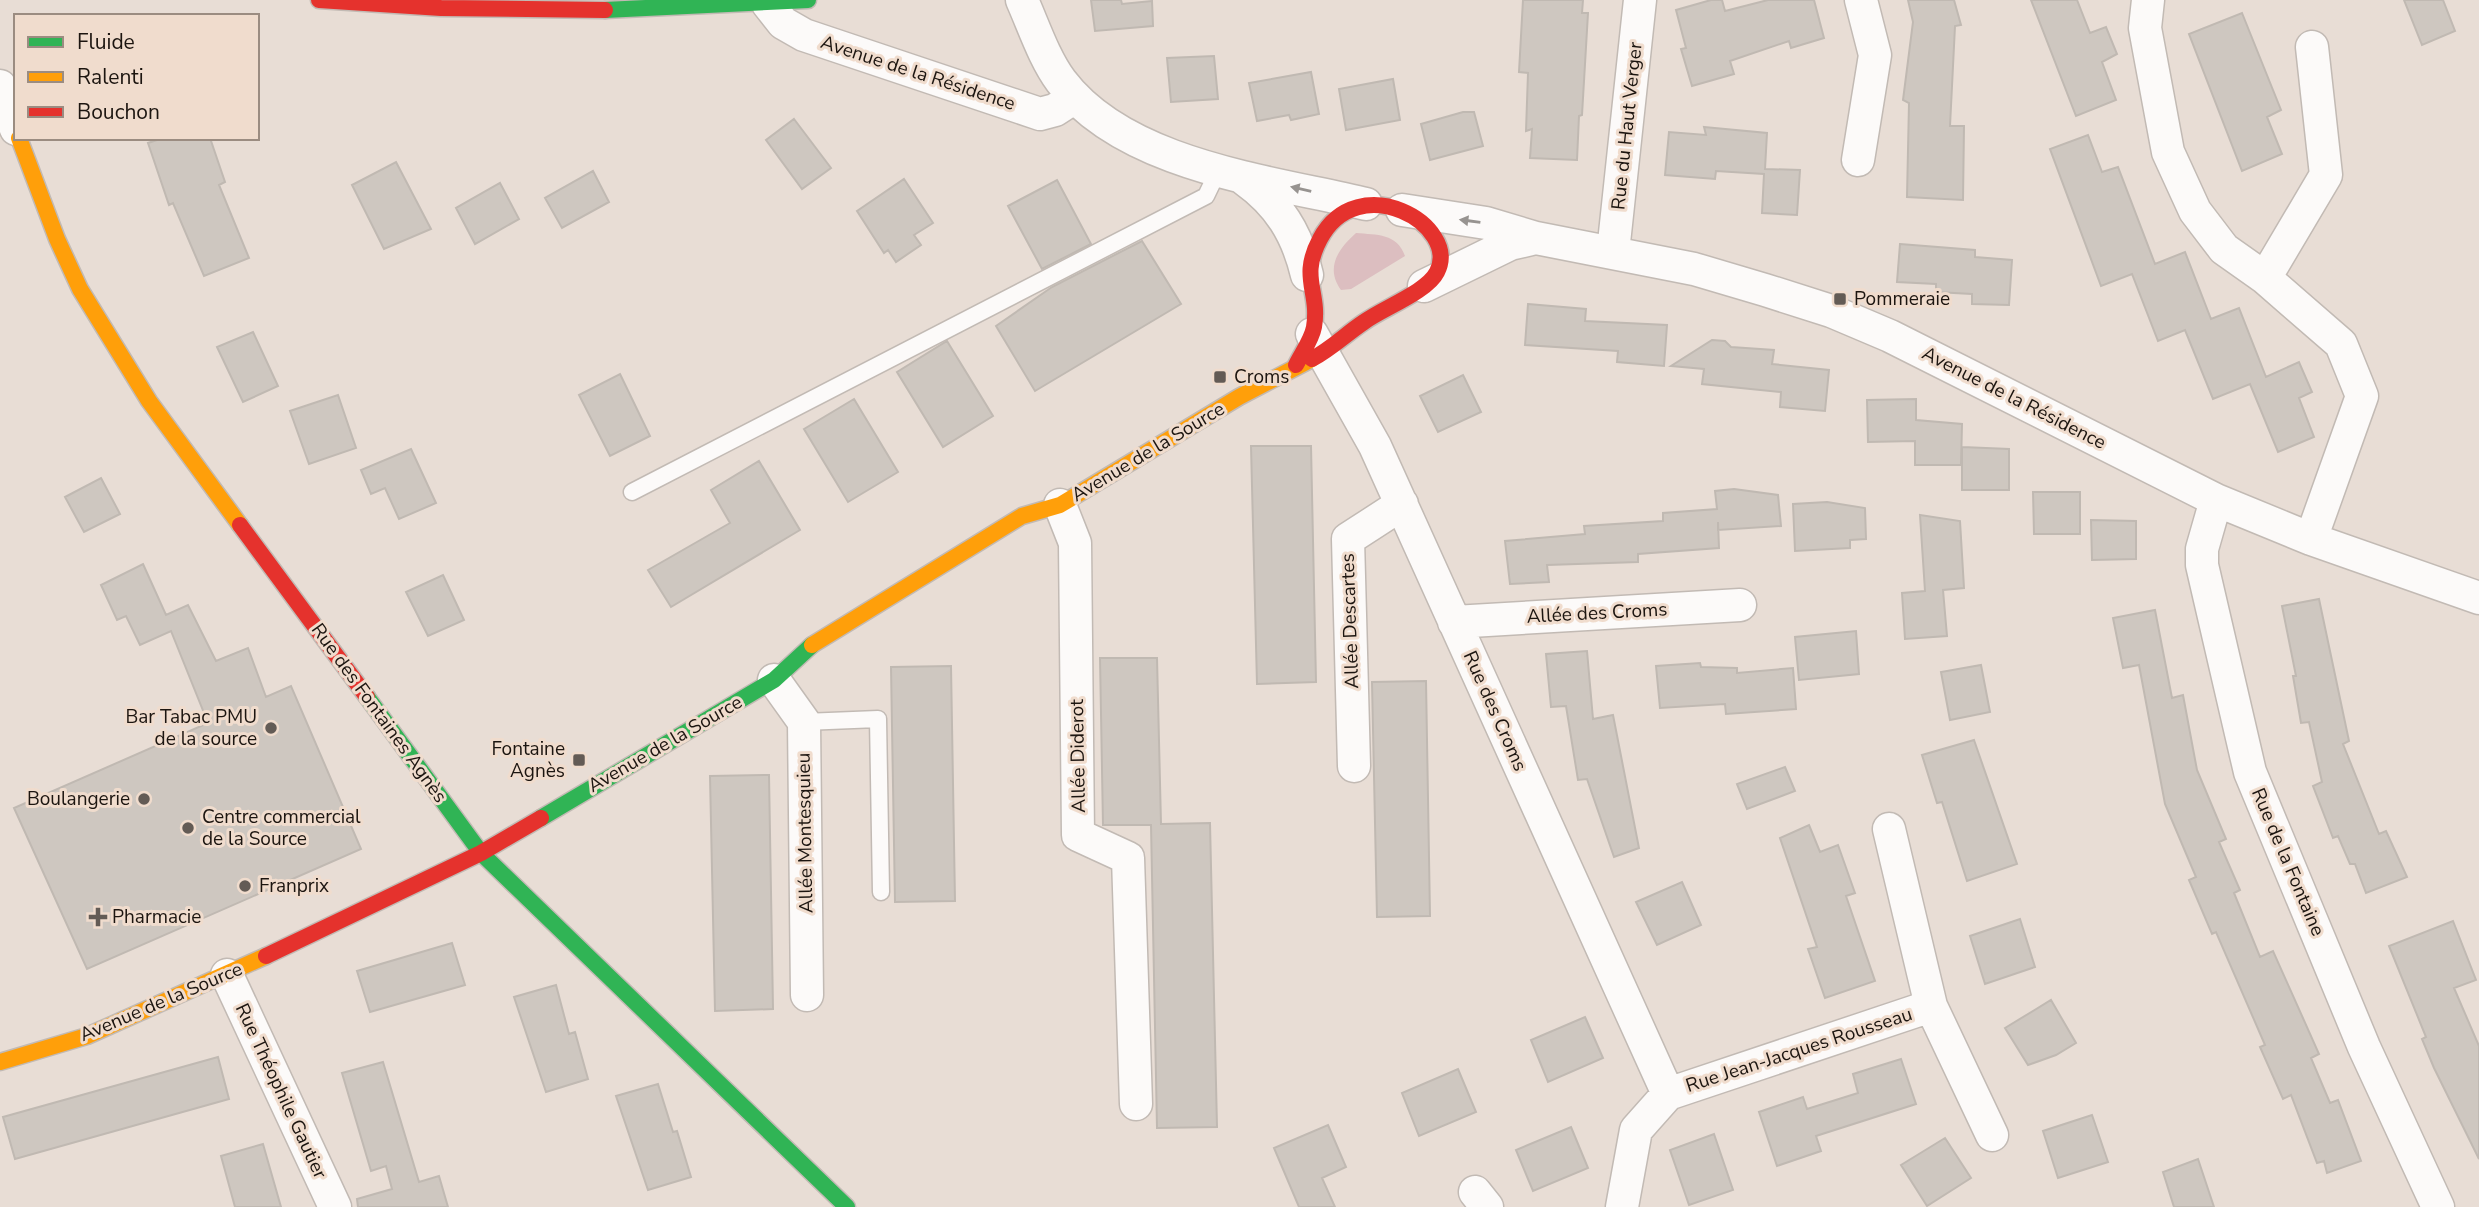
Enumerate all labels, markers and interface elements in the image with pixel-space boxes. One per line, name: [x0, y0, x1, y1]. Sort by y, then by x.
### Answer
legend: [14, 14, 259, 140]
text: Fluide: [77, 28, 135, 56]
street label: Avenue de la Résidence: [817, 29, 1019, 117]
street label: Rue du Haut Verger: [1605, 41, 1649, 211]
text: Ralenti: [77, 63, 144, 91]
text: Bouchon: [77, 98, 160, 126]
one-way arrow: [1290, 183, 1312, 194]
one-way arrow: [1459, 216, 1481, 227]
place label: Pommeraie: [1854, 286, 1950, 312]
marker: Pommeraie: [1832, 291, 1848, 307]
street label: Avenue de la Résidence: [1918, 340, 2110, 456]
place label: Croms: [1234, 364, 1289, 390]
marker: Croms: [1212, 369, 1228, 385]
street label: Avenue de la Source: [1067, 396, 1229, 508]
street label: Allée Descartes: [1335, 553, 1365, 689]
street label: Allée des Croms: [1526, 596, 1668, 630]
street label: Rue des Fontaines Agnès: [305, 618, 453, 808]
street label: Rue des Croms: [1457, 647, 1533, 775]
street label: Avenue de la Source: [583, 689, 747, 799]
street label: Allée Diderot: [1064, 699, 1092, 813]
place label: Bar Tabac PMU de la source: [125, 704, 257, 752]
marker: Bar Tabac PMU de la source: [263, 720, 279, 736]
place label: Fontaine Agnès: [492, 736, 565, 784]
marker: Fontaine Agnès: [571, 752, 587, 768]
street label: Allée Montesquieu: [791, 753, 819, 913]
street label: Rue de la Fontaine: [2245, 784, 2331, 940]
place label: Boulangerie: [27, 786, 130, 812]
marker: Boulangerie: [136, 791, 152, 807]
place label: Centre commercial de la Source: [202, 804, 361, 852]
marker: Centre commercial de la Source: [180, 820, 196, 836]
place label: Franprix: [259, 873, 329, 899]
marker: Franprix: [237, 878, 253, 894]
place label: Pharmacie: [112, 904, 201, 930]
marker: Pharmacie: [90, 909, 106, 925]
street label: Avenue de la Source: [76, 956, 246, 1048]
street label: Rue Théophile Gautier: [229, 999, 333, 1183]
street label: Rue Jean-Jacques Rousseau: [1682, 1001, 1916, 1099]

